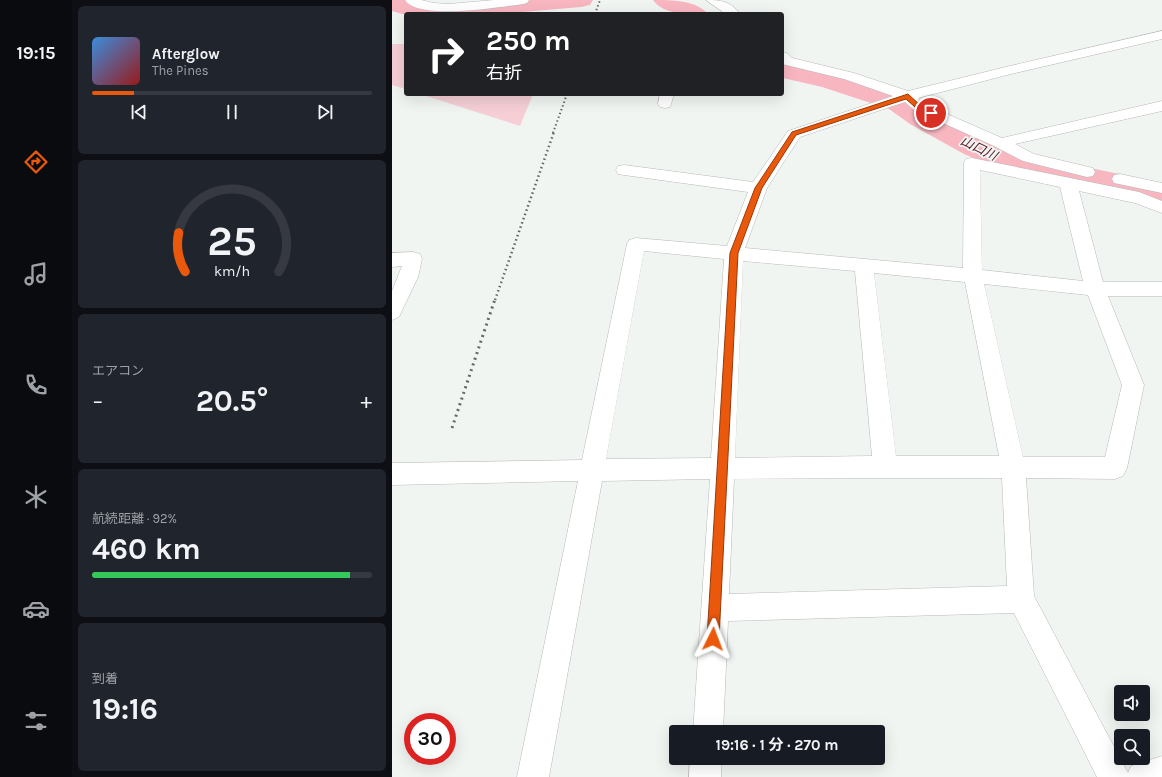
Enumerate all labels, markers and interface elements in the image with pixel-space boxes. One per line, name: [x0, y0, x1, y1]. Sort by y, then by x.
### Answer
text: 250 m: [486, 24, 571, 57]
icon: right: [420, 28, 472, 80]
text: 19:15: [16, 42, 56, 64]
text: Afterglow: [152, 45, 220, 63]
text: 右折: [486, 62, 522, 84]
text: The Pines: [152, 63, 209, 78]
pin: [914, 96, 948, 130]
icon: previous: [128, 101, 150, 123]
icon: pause: [221, 101, 243, 123]
icon: next: [314, 101, 336, 123]
icon: arrive: [920, 102, 942, 124]
water label: 山口川: [958, 133, 1002, 164]
icon: directions: [22, 148, 50, 176]
text: 25: [207, 217, 257, 265]
icon: music: [22, 260, 50, 288]
text: km/h: [214, 263, 250, 280]
text: エアコン: [92, 363, 144, 378]
icon: phone: [22, 371, 50, 399]
text: 20.5°: [196, 383, 268, 419]
text: −: [92, 388, 104, 414]
text: +: [360, 388, 372, 414]
icon: climate: [22, 483, 50, 511]
text: 航続距離 · 92%: [92, 511, 177, 526]
text: 460 km: [92, 531, 201, 567]
icon: car: [22, 595, 50, 623]
position arrow: [692, 618, 734, 660]
text: 到着: [92, 671, 118, 686]
map controls: [1114, 685, 1150, 765]
button: sound: [1114, 685, 1150, 721]
text: 19:16: [92, 691, 158, 727]
icon: filters: [22, 707, 50, 735]
speed limit sign: 30: [404, 713, 456, 765]
button: search: [1114, 729, 1150, 765]
text: 19:16 · 1 分 · 270 m: [716, 736, 838, 754]

